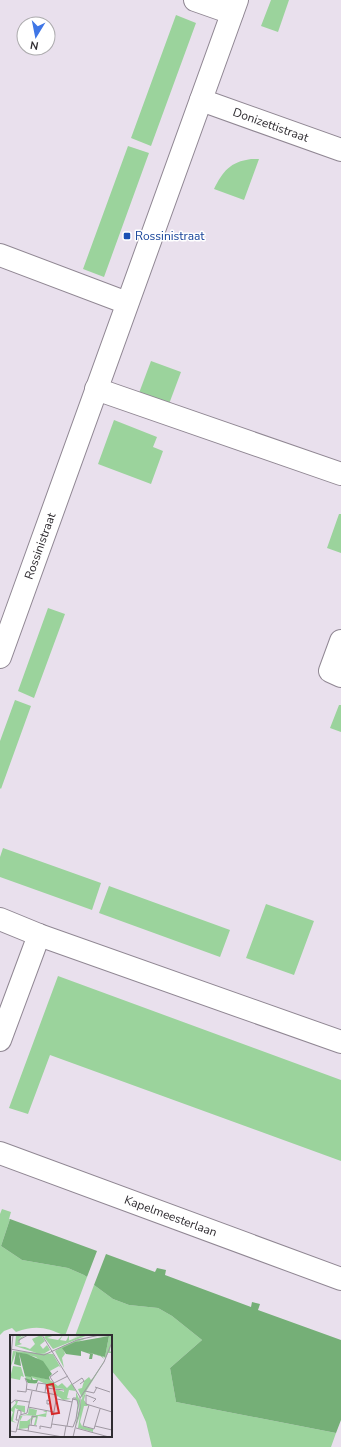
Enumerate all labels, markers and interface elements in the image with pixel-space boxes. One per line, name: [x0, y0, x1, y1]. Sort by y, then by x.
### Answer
north arrow: [16, 16, 56, 56]
text: N: [29, 37, 40, 53]
street label: Donizettistraat: [231, 104, 311, 146]
place label: Rossinistraat: [135, 228, 205, 244]
marker: Rossinistraat: [122, 231, 132, 241]
street label: Rossinistraat: [21, 510, 60, 581]
street label: Kapelmeesterlaan: [122, 1192, 219, 1240]
inset map: [10, 1335, 112, 1437]

